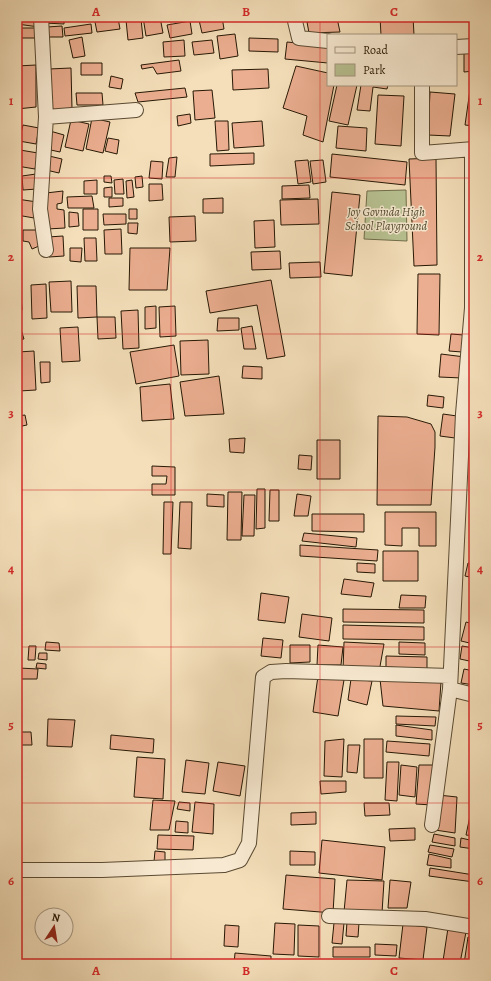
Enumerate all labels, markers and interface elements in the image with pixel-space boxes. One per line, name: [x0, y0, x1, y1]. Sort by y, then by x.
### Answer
text: A: [91, 3, 101, 20]
text: B: [242, 3, 250, 20]
text: C: [390, 3, 398, 20]
legend: [327, 34, 457, 86]
text: Road: [363, 42, 389, 58]
text: Park: [363, 62, 386, 78]
text: 1: [9, 92, 14, 109]
text: 1: [478, 92, 483, 109]
park label: Joy Govinda High School Playground: [345, 204, 427, 234]
text: 2: [8, 248, 15, 265]
text: 2: [477, 248, 484, 265]
text: 3: [8, 404, 14, 421]
text: 3: [477, 404, 483, 421]
text: 4: [8, 560, 14, 577]
text: 4: [477, 560, 483, 577]
text: 5: [8, 716, 14, 733]
text: 5: [477, 716, 483, 733]
text: 6: [8, 872, 14, 889]
text: 6: [477, 872, 483, 889]
north arrow: [34, 907, 74, 947]
text: N: [50, 910, 61, 926]
text: A: [91, 962, 101, 979]
text: B: [242, 962, 250, 979]
text: C: [390, 962, 398, 979]

